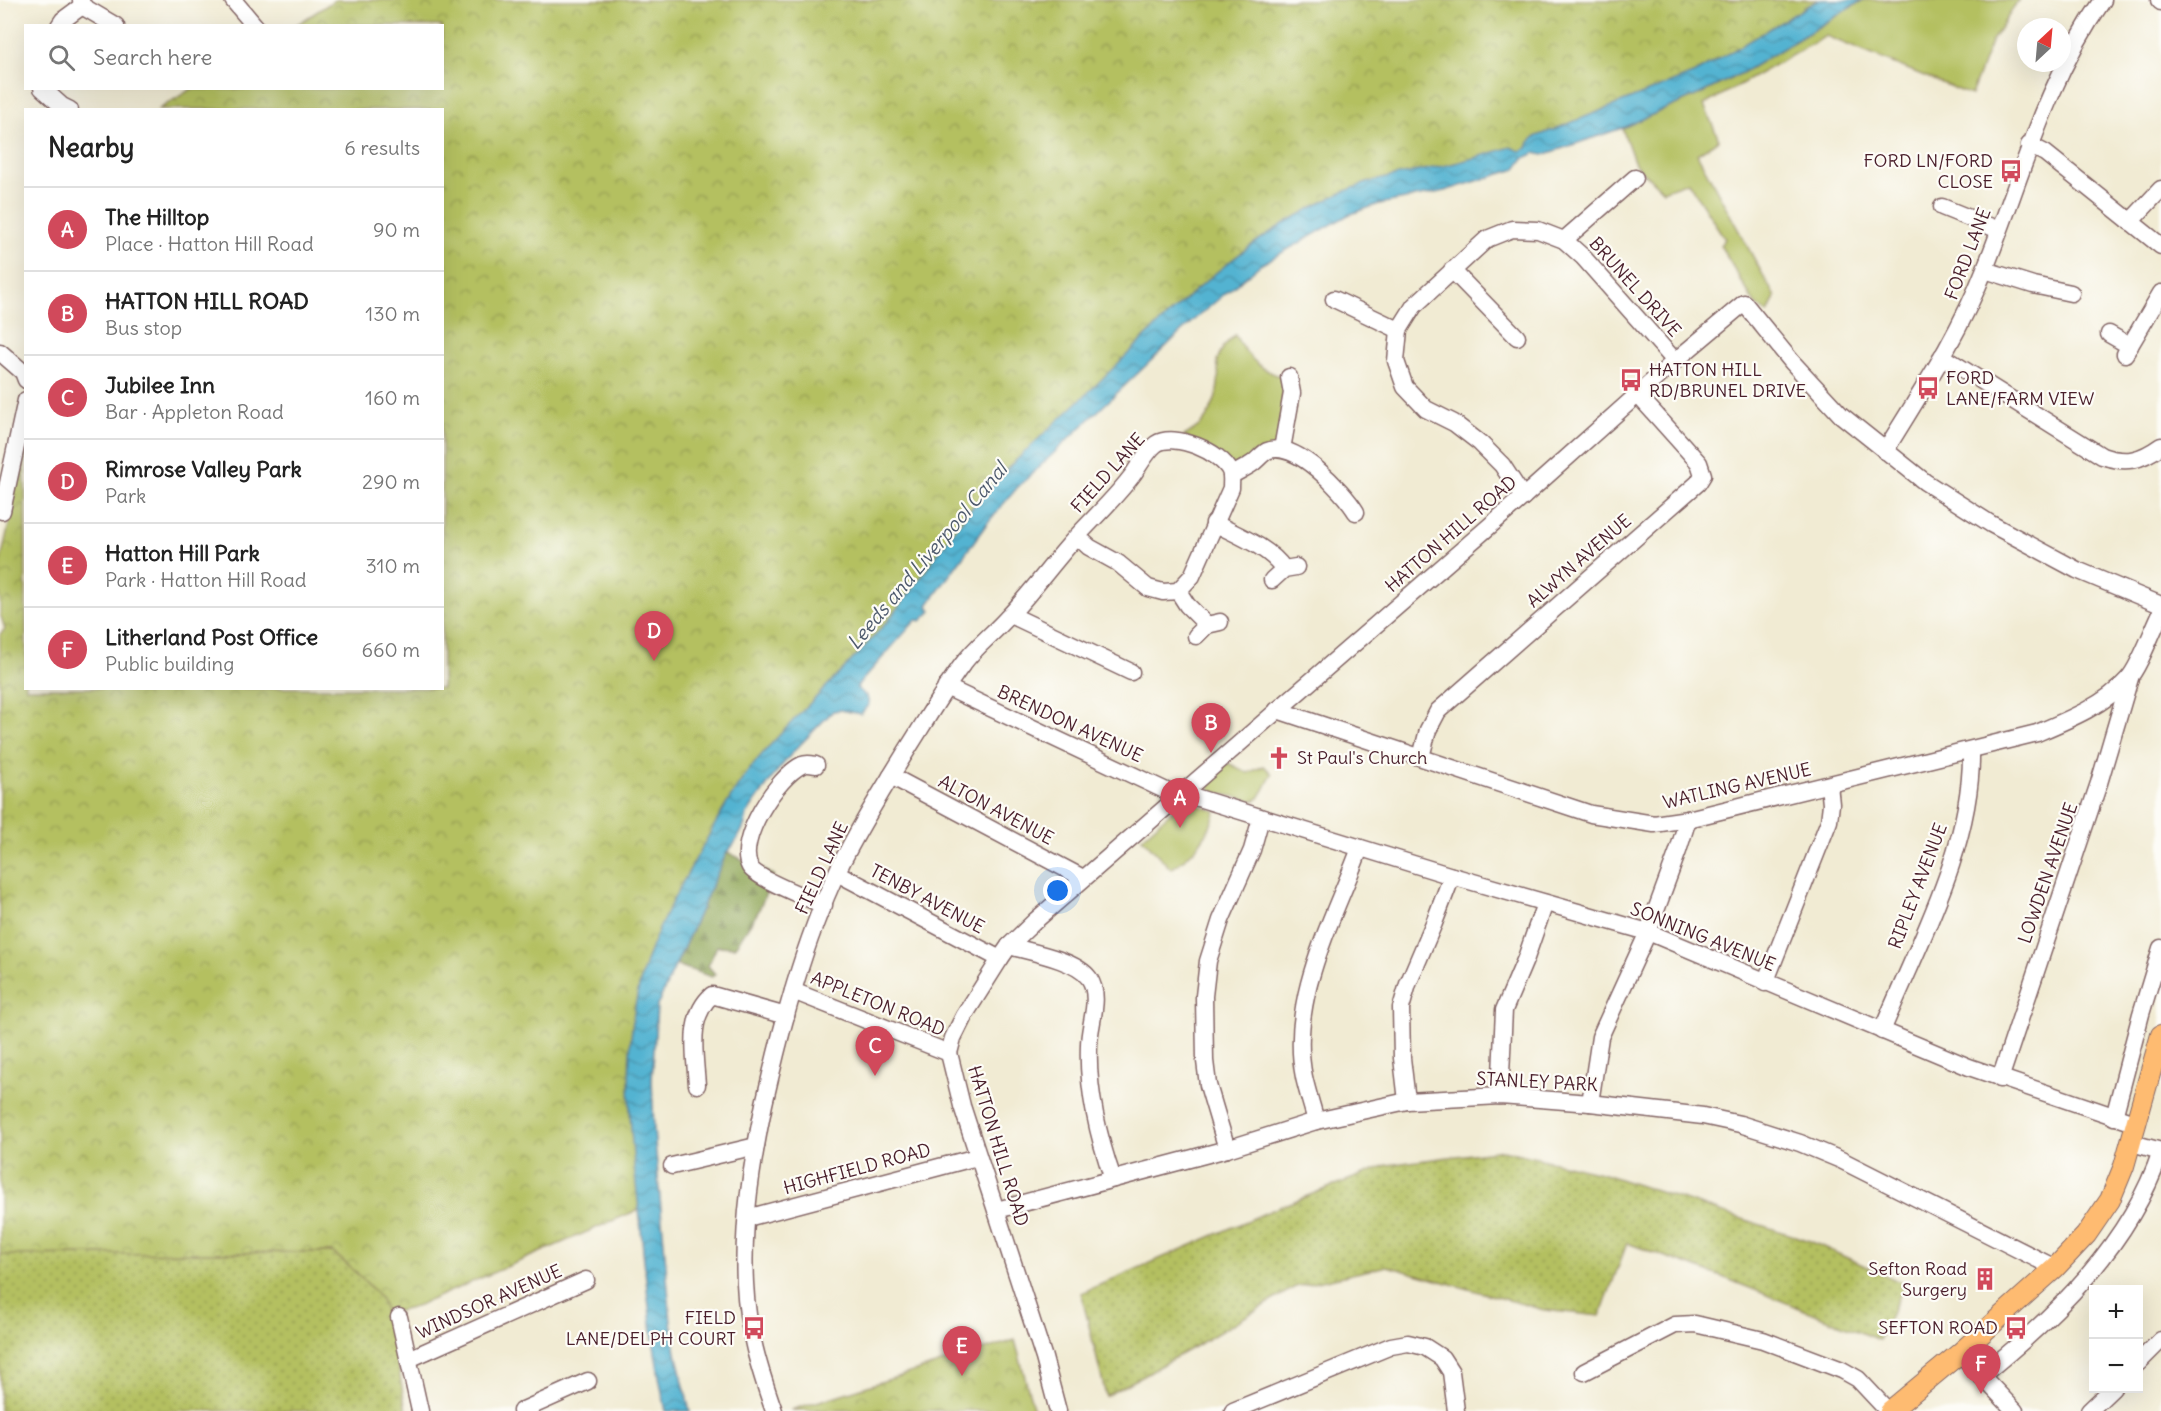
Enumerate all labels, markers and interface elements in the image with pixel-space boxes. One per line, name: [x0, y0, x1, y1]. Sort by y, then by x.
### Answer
north arrow: [2017, 18, 2071, 72]
search box: [24, 24, 444, 90]
icon: search: [45, 41, 78, 74]
text: Search here: [93, 43, 212, 71]
text: Nearby: [48, 131, 134, 164]
text: 6 results: [344, 135, 420, 160]
place label: FORD LN/FORD CLOSE: [1864, 149, 1993, 193]
bus stop icon: FORD LN/FORD CLOSE: [1998, 158, 2024, 184]
text: The Hilltop: [105, 203, 209, 231]
street label: FORD LANE: [1939, 204, 1996, 303]
text: A: [61, 217, 74, 242]
text: 90 m: [373, 217, 420, 242]
text: Place · Hatton Hill Road: [105, 231, 314, 256]
street label: BRUNEL DRIVE: [1584, 232, 1686, 341]
text: HATTON HILL ROAD: [105, 287, 309, 315]
text: B: [61, 301, 74, 326]
text: 130 m: [365, 301, 420, 326]
text: Bus stop: [105, 315, 182, 340]
place label: HATTON HILL RD/BRUNEL DRIVE: [1649, 358, 1806, 402]
place label: FORD LANE/FARM VIEW: [1946, 366, 2094, 410]
bus stop icon: HATTON HILL RD/BRUNEL DRIVE: [1618, 367, 1644, 393]
text: Jubilee Inn: [105, 371, 215, 399]
bus stop icon: FORD LANE/FARM VIEW: [1915, 375, 1941, 401]
text: C: [61, 385, 74, 410]
text: 160 m: [365, 385, 420, 410]
text: Bar · Appleton Road: [105, 399, 284, 424]
street label: FIELD LANE: [1066, 428, 1150, 517]
text: Rimrose Valley Park: [105, 455, 302, 483]
water label: Leeds and Liverpool Canal: [841, 455, 1014, 654]
text: D: [60, 469, 75, 494]
text: 290 m: [362, 469, 420, 494]
street label: HATTON HILL ROAD: [1380, 470, 1521, 597]
text: Park: [105, 483, 146, 508]
street label: ALWYN AVENUE: [1522, 509, 1636, 612]
text: Hatton Hill Park: [105, 539, 260, 567]
text: E: [62, 553, 73, 578]
text: 310 m: [365, 553, 420, 578]
text: Park · Hatton Hill Road: [105, 567, 307, 592]
pin: D: [634, 612, 674, 661]
text: Litherland Post Office: [105, 623, 318, 651]
text: F: [62, 637, 73, 662]
text: 660 m: [361, 637, 420, 662]
text: Public building: [105, 651, 234, 676]
street label: BRENDON AVENUE: [994, 680, 1147, 767]
pin: B: [1192, 704, 1230, 753]
church icon: St Paul's Church: [1266, 745, 1292, 771]
place label: St Paul's Church: [1297, 746, 1427, 769]
street label: WATLING AVENUE: [1660, 757, 1813, 814]
street label: ALTON AVENUE: [935, 770, 1058, 850]
pin: A: [1160, 778, 1200, 828]
street label: LOWDEN AVENUE: [2013, 799, 2082, 946]
street label: FIELD LANE: [790, 818, 853, 918]
street label: RIPLEY AVENUE: [1883, 820, 1952, 952]
street label: TENBY AVENUE: [866, 859, 988, 938]
your location: [1043, 876, 1072, 905]
street label: SONNING AVENUE: [1627, 897, 1779, 976]
street label: APPLETON ROAD: [808, 966, 949, 1041]
pin: C: [856, 1026, 894, 1076]
street label: HATTON HILL ROAD: [963, 1063, 1034, 1229]
street label: STANLEY PARK: [1476, 1067, 1598, 1096]
street label: HIGHFIELD ROAD: [781, 1138, 933, 1199]
place label: Sefton Road Surgery: [1868, 1257, 1967, 1301]
street label: WINDSOR AVENUE: [412, 1259, 565, 1344]
building icon: Sefton Road Surgery: [1972, 1266, 1998, 1292]
map controls: [2089, 1285, 2143, 1393]
button: +: [2089, 1285, 2143, 1339]
place label: FIELD LANE/DELPH COURT: [566, 1306, 736, 1350]
bus stop icon: FIELD LANE/DELPH COURT: [741, 1315, 767, 1341]
bus stop icon: SEFTON ROAD: [2003, 1315, 2029, 1341]
place label: SEFTON ROAD: [1878, 1316, 1998, 1339]
pin: E: [942, 1326, 982, 1376]
button: −: [2089, 1339, 2143, 1393]
pin: F: [1962, 1344, 2000, 1394]

